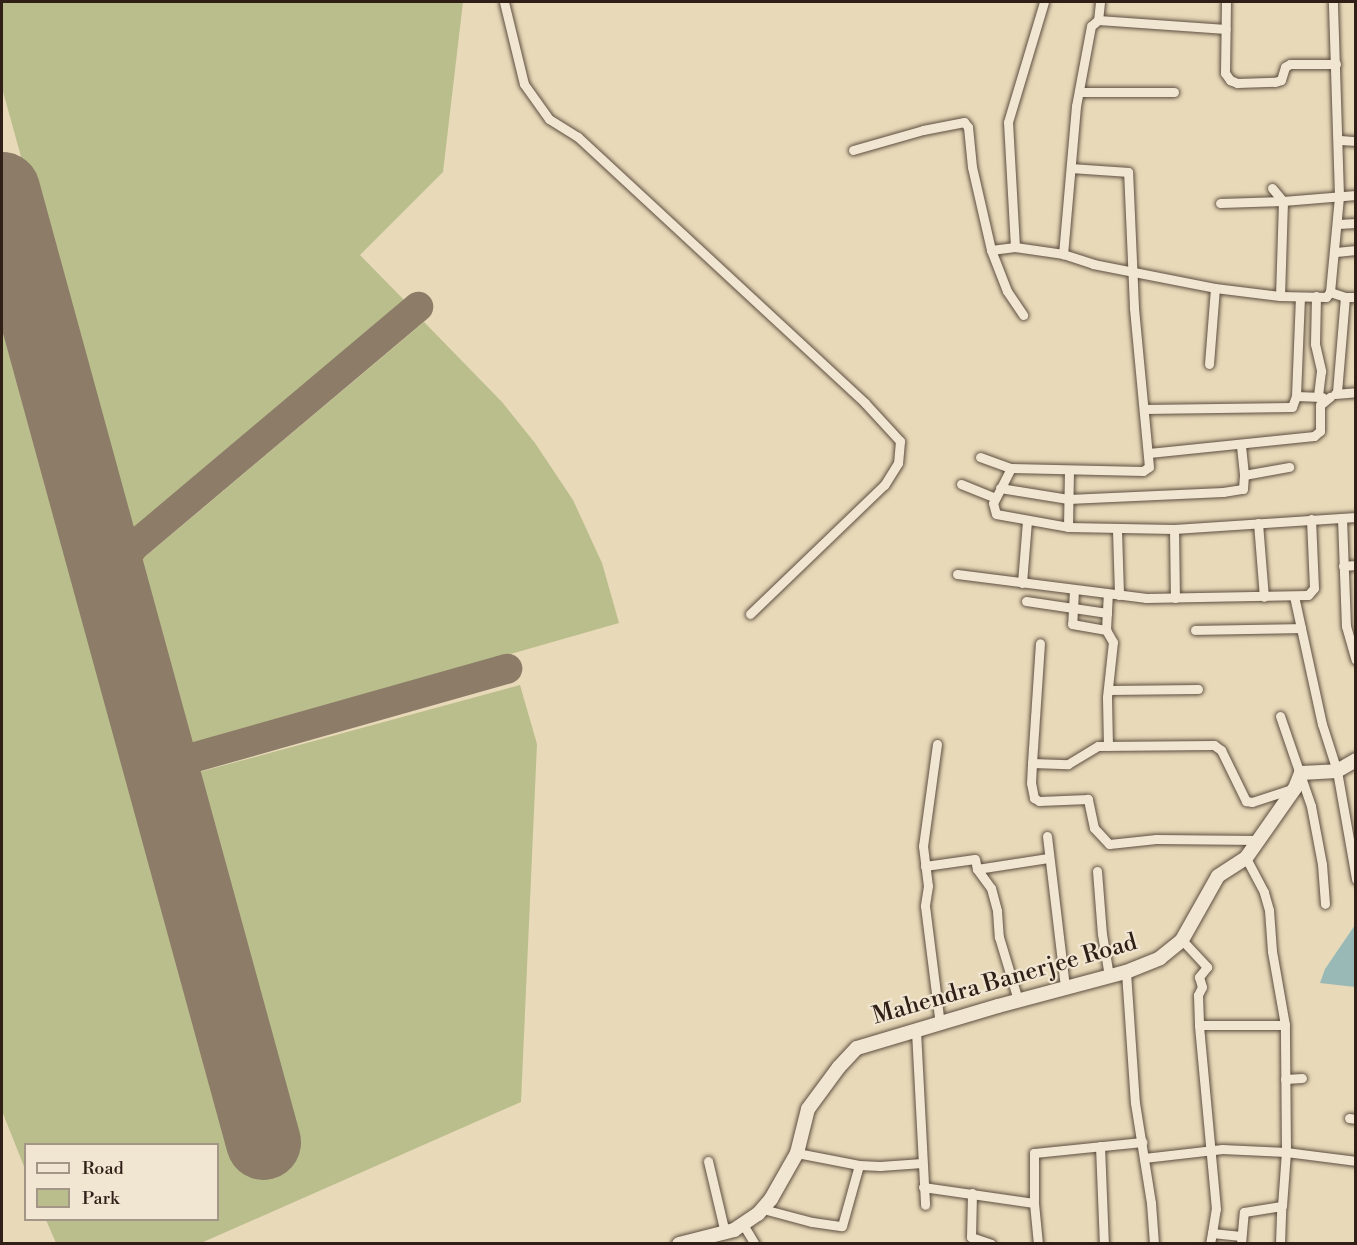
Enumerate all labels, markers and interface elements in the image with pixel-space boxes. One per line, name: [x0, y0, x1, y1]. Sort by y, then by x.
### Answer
street label: Mahendra Banerjee Road: [869, 928, 1141, 1032]
legend: [24, 1143, 219, 1221]
text: Road: [82, 1157, 124, 1180]
text: Park: [82, 1187, 119, 1210]

